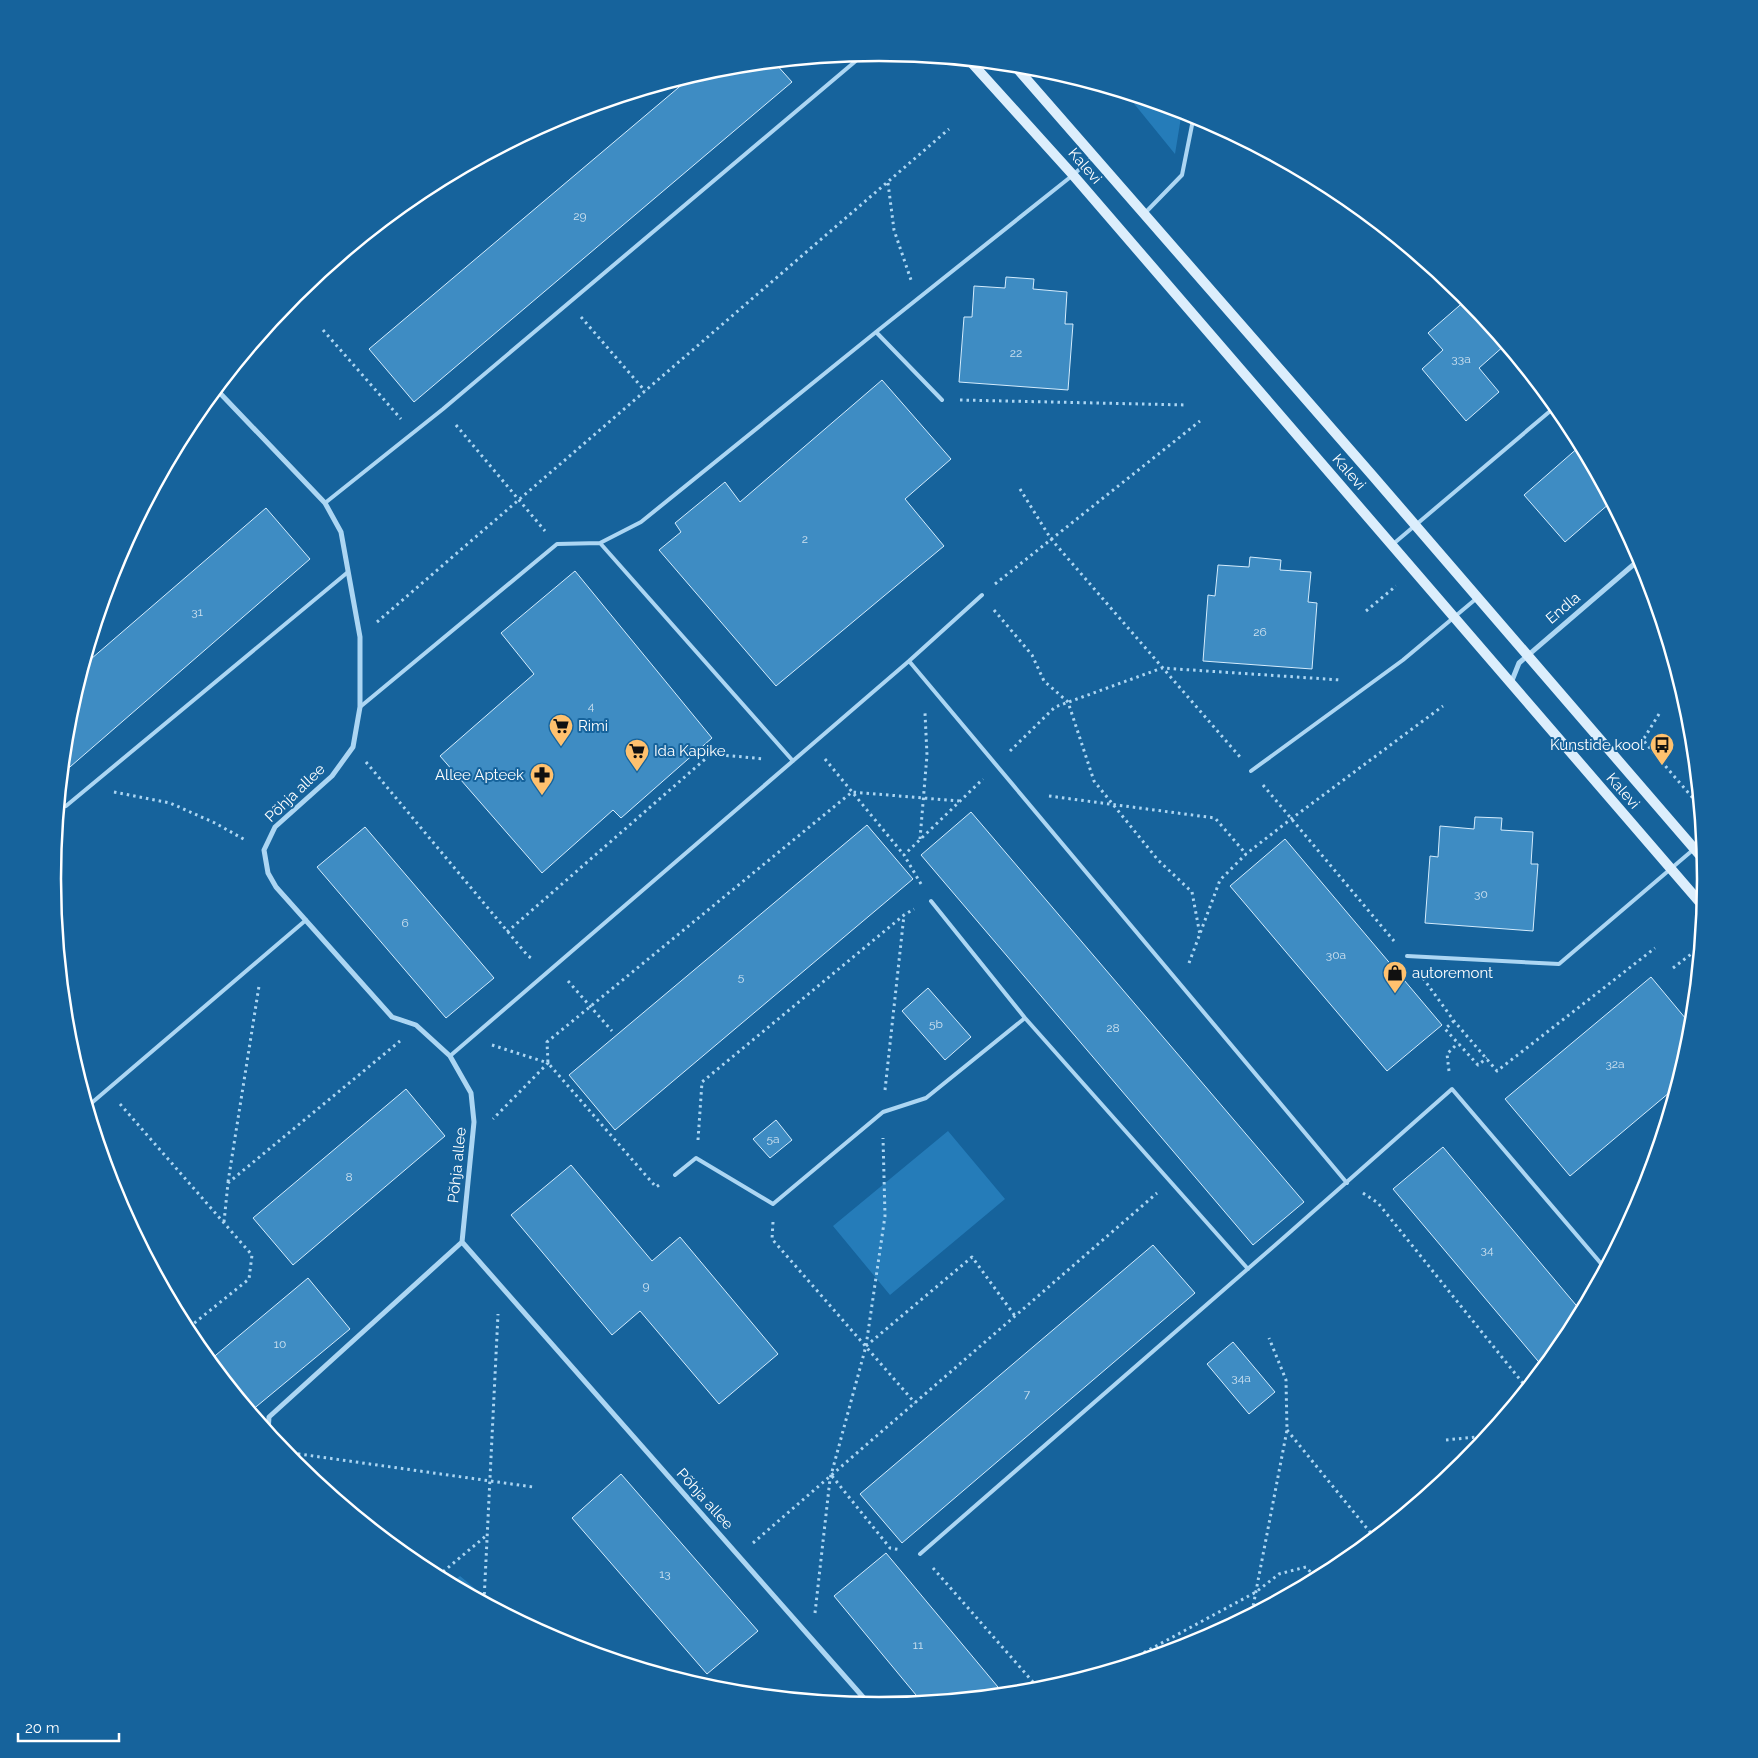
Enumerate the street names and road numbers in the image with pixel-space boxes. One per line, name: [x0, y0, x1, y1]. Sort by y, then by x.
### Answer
street label: Kalevi: [1065, 144, 1105, 188]
street label: Kalevi: [1329, 450, 1369, 494]
street label: Endla: [1542, 588, 1584, 628]
street label: Põhja allee: [261, 760, 329, 826]
street label: Kalevi: [1603, 769, 1643, 813]
street label: Põhja allee: [444, 1126, 470, 1204]
street label: Põhja allee: [673, 1465, 737, 1533]

